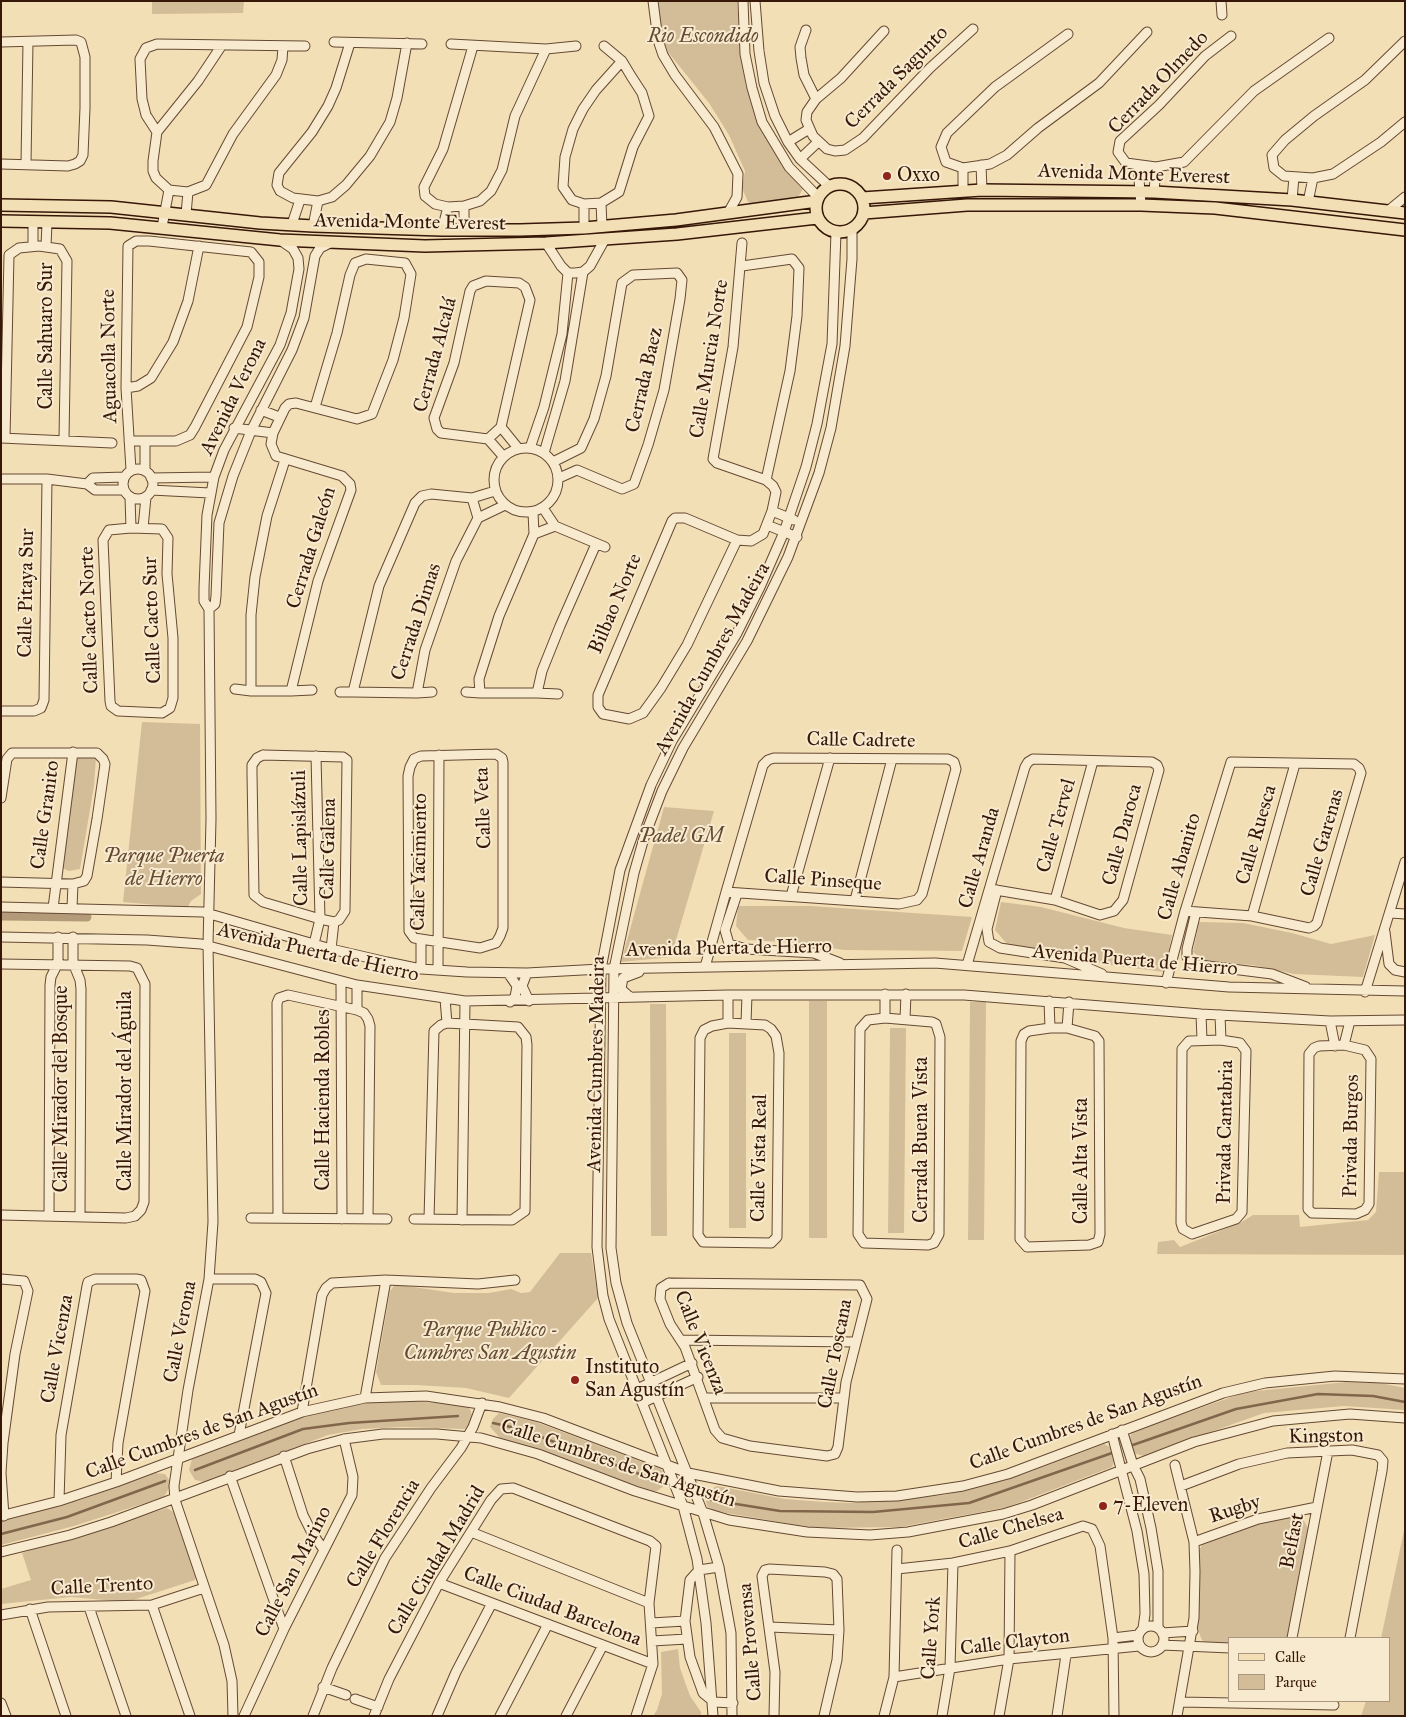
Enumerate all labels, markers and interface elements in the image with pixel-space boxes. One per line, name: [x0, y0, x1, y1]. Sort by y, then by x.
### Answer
street label: Cerrada Sagunto: [840, 21, 954, 135]
park label: Rio Escondido: [647, 25, 759, 49]
street label: Cerrada Olmedo: [1104, 26, 1214, 140]
street label: Avenida Monte Everest: [1038, 160, 1230, 190]
place label: Oxxo: [897, 164, 940, 188]
marker: Oxxo: [881, 170, 893, 182]
street label: Avenida Monte Everest: [314, 209, 506, 237]
street label: Calle Sahuaro Sur: [35, 262, 59, 410]
street label: Calle Murcia Norte: [686, 278, 734, 440]
street label: Aguacolla Norte: [97, 289, 123, 423]
street label: Cerrada Alcalá: [409, 295, 463, 415]
street label: Cerrada Baez: [621, 325, 669, 435]
street label: Avenida Verona: [195, 335, 273, 459]
street label: Cerrada Galeón: [282, 484, 342, 612]
street label: Calle Pitaya Sur: [14, 528, 40, 658]
street label: Calle Cacto Norte: [75, 546, 105, 694]
street label: Bilbao Norte: [584, 550, 648, 658]
street label: Calle Cacto Sur: [139, 556, 167, 684]
street label: Avenida Cumbres Madeira: [650, 559, 776, 759]
street label: Cerrada Dimas: [387, 560, 447, 684]
street label: Calle Cadrete: [806, 728, 916, 754]
street label: Calle Granito: [26, 759, 66, 871]
street label: Calle Veta: [471, 767, 497, 849]
street label: Calle Lapislázuli: [288, 770, 314, 906]
street label: Calle Tervel: [1032, 776, 1082, 876]
street label: Calle Daroca: [1098, 782, 1148, 888]
street label: Calle Ruesca: [1231, 782, 1283, 888]
street label: Calle Garenas: [1296, 786, 1350, 900]
street label: Calle Yacimiento: [407, 793, 433, 931]
street label: Calle Galena: [316, 798, 342, 900]
street label: Calle Aranda: [954, 805, 1006, 911]
street label: Calle Abanito: [1153, 811, 1207, 923]
park label: Padel GM: [638, 825, 724, 849]
park label: Parque Puerta de Hierro: [103, 845, 225, 892]
street label: Calle Pinseque: [764, 865, 882, 897]
street label: Avenida Puerta de Hierro: [215, 918, 421, 988]
street label: Avenida Puerta de Hierro: [626, 935, 832, 963]
street label: Avenida Puerta de Hierro: [1031, 940, 1239, 982]
street label: Avenida Cumbres Madeira: [583, 956, 611, 1172]
street label: Calle Mirador del Bosque: [50, 986, 74, 1192]
street label: Calle Mirador del Águila: [114, 991, 138, 1191]
street label: Calle Hacienda Robles: [312, 1009, 336, 1191]
street label: Cerrada Buena Vista: [910, 1057, 934, 1223]
street label: Privada Cantabria: [1213, 1060, 1239, 1204]
street label: Privada Burgos: [1339, 1074, 1365, 1198]
street label: Calle Vista Real: [747, 1094, 773, 1222]
street label: Calle Alta Vista: [1070, 1098, 1094, 1224]
street label: Calle Verona: [159, 1279, 203, 1385]
street label: Calle Vicenza: [668, 1287, 732, 1399]
street label: Calle Vicenza: [37, 1293, 79, 1405]
street label: Calle Toscana: [814, 1297, 858, 1411]
park label: Parque Publico - Cumbres San Agustin: [404, 1319, 576, 1366]
place label: Instituto San Agustín: [585, 1356, 684, 1403]
street label: Calle Cumbres de San Agustín: [967, 1370, 1205, 1476]
marker: Instituto San Agustín: [569, 1374, 581, 1386]
street label: Calle Cumbres de San Agustín: [83, 1379, 321, 1485]
street label: Calle Cumbres de San Agustín: [498, 1415, 738, 1513]
street label: Kingston: [1288, 1424, 1364, 1450]
street label: Calle Florencia: [342, 1475, 426, 1593]
street label: Calle Ciudad Madrid: [383, 1482, 491, 1640]
street label: Rugby: [1206, 1490, 1264, 1530]
place label: 7-Eleven: [1113, 1494, 1188, 1518]
marker: 7-Eleven: [1097, 1500, 1109, 1512]
street label: Calle San Marino: [251, 1503, 337, 1641]
street label: Calle Chelsea: [956, 1503, 1066, 1555]
street label: Belfast: [1276, 1511, 1310, 1571]
street label: Calle Ciudad Barcelona: [460, 1562, 644, 1652]
street label: Calle Trento: [50, 1572, 154, 1602]
street label: Calle Provensa: [734, 1582, 768, 1702]
street label: Calle York: [917, 1595, 947, 1681]
street label: Calle Clayton: [959, 1624, 1071, 1662]
legend: [1228, 1637, 1391, 1702]
text: Calle: [1275, 1648, 1306, 1666]
text: Parque: [1275, 1673, 1317, 1691]

